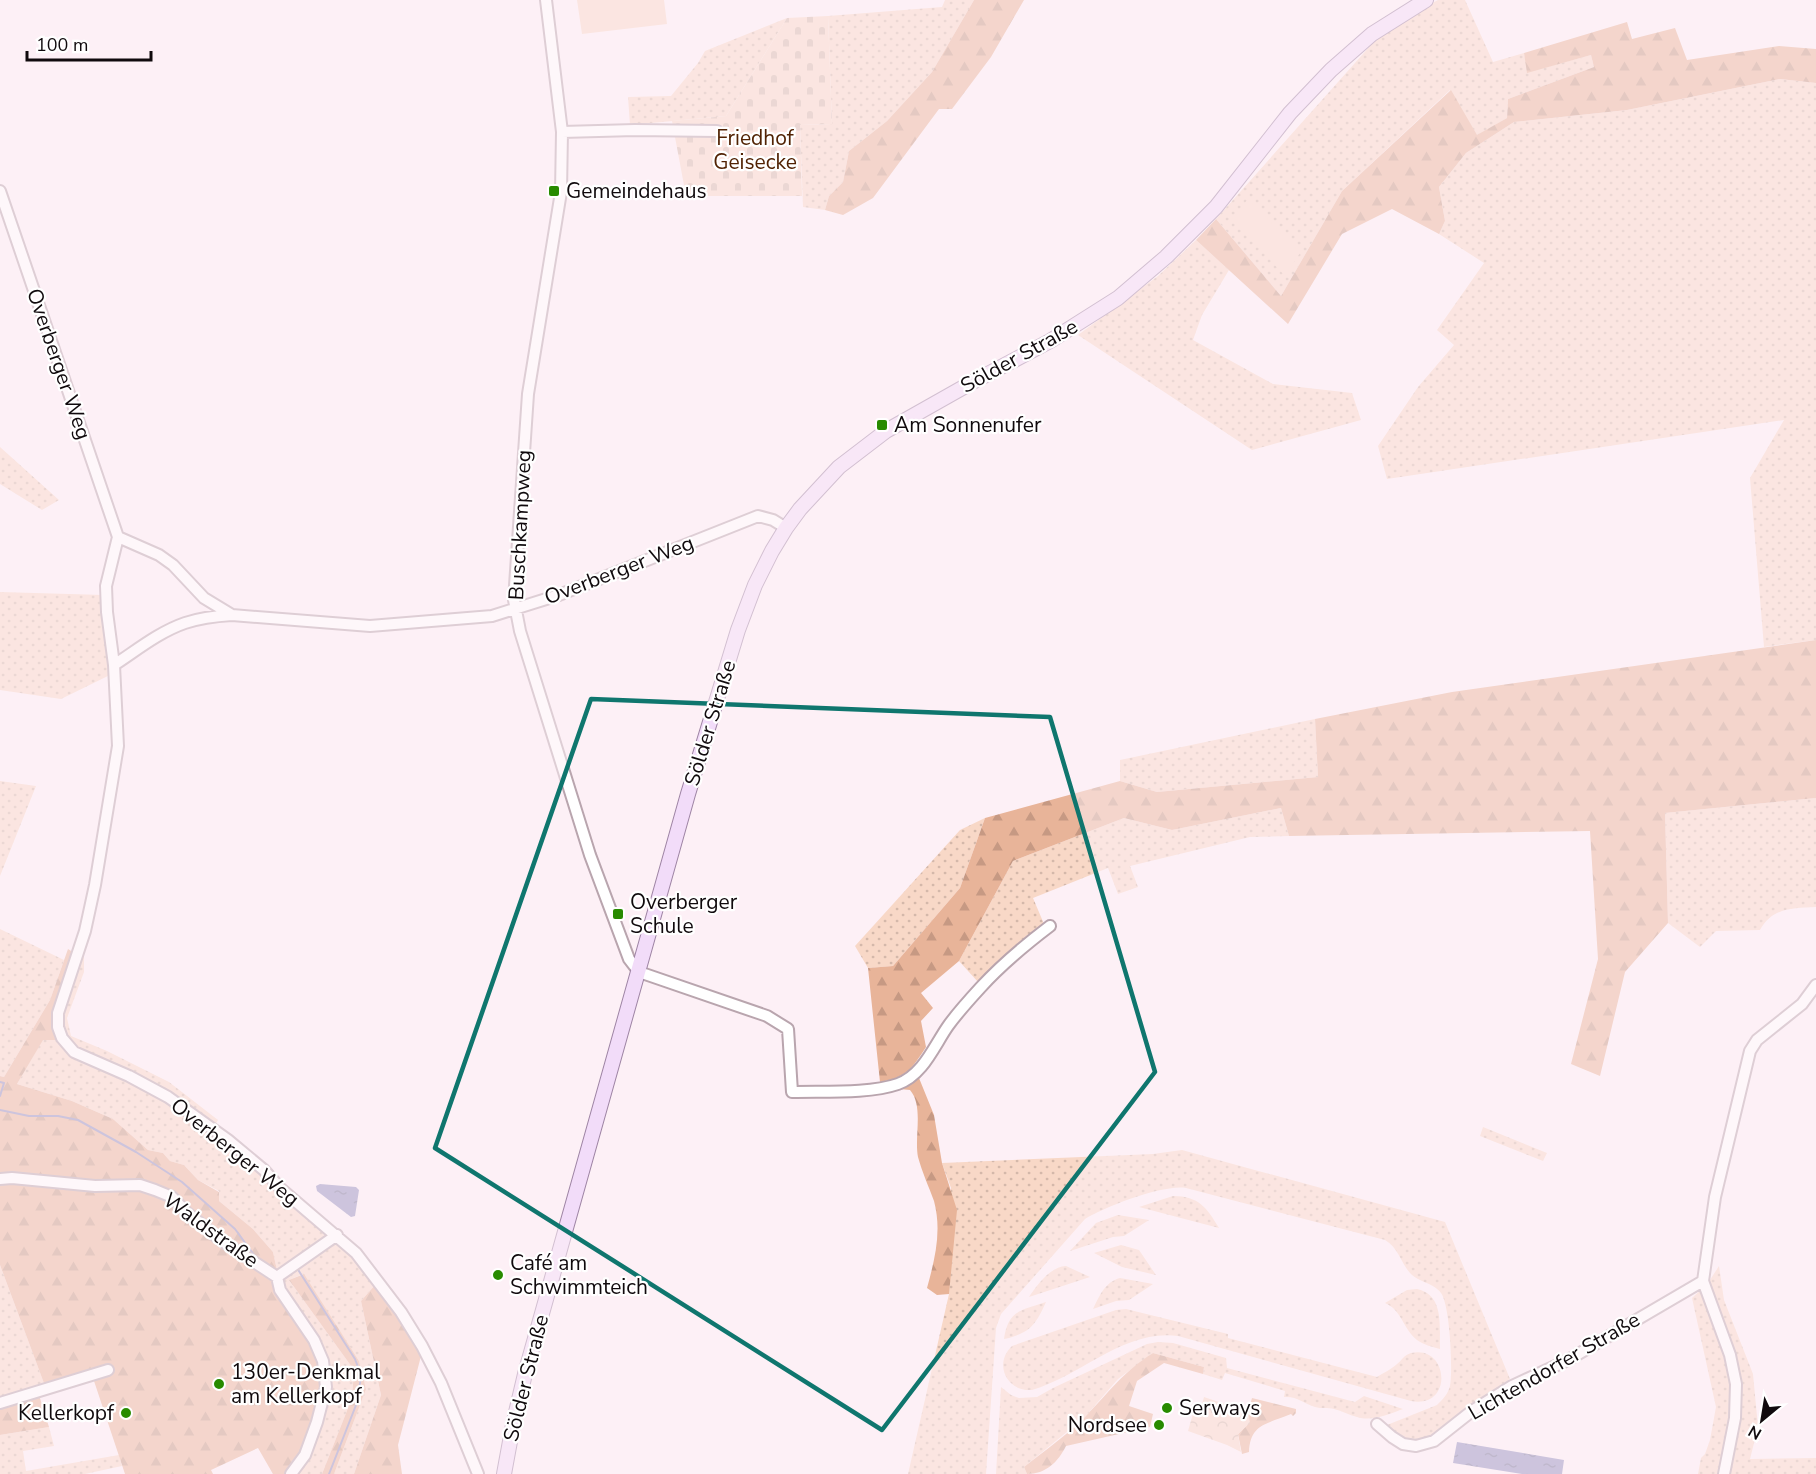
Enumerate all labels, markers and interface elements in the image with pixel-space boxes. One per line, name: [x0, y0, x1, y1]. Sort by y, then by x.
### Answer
scale bar: [27, 24, 152, 62]
text: 100 m: [36, 33, 88, 57]
park label: Friedhof Geisecke: [713, 124, 797, 176]
place label: Gemeindehaus: [566, 177, 707, 205]
marker: Gemeindehaus: [547, 184, 561, 198]
street label: Overberger Weg: [20, 285, 98, 443]
street label: Sölder Straße: [955, 312, 1083, 400]
place label: Am Sonnenufer: [894, 411, 1042, 439]
marker: Am Sonnenufer: [875, 418, 889, 432]
street label: Buschkampweg: [502, 449, 538, 601]
street label: Overberger Weg: [540, 529, 698, 611]
street label: Sölder Straße: [678, 657, 742, 789]
place label: Overberger Schule: [630, 888, 738, 940]
marker: Overberger Schule: [611, 907, 625, 921]
street label: Overberger Weg: [165, 1091, 305, 1213]
street label: Waldstraße: [158, 1186, 264, 1274]
place label: Café am Schwimmteich: [510, 1249, 648, 1301]
marker: Café am Schwimmteich: [491, 1268, 505, 1282]
street label: Lichtendorfer Straße: [1463, 1305, 1645, 1427]
street label: Sölder Straße: [497, 1312, 555, 1444]
place label: 130er-Denkmal am Kellerkopf: [231, 1358, 381, 1410]
marker: 130er-Denkmal am Kellerkopf: [212, 1377, 226, 1391]
north arrow: [1732, 1390, 1792, 1450]
place label: Serways: [1179, 1394, 1260, 1422]
place label: Kellerkopf: [18, 1399, 115, 1427]
marker: Serways: [1160, 1401, 1174, 1415]
marker: Kellerkopf: [119, 1406, 133, 1420]
place label: Nordsee: [1068, 1411, 1147, 1439]
marker: Nordsee: [1152, 1418, 1166, 1432]
text: N: [1744, 1420, 1766, 1445]

